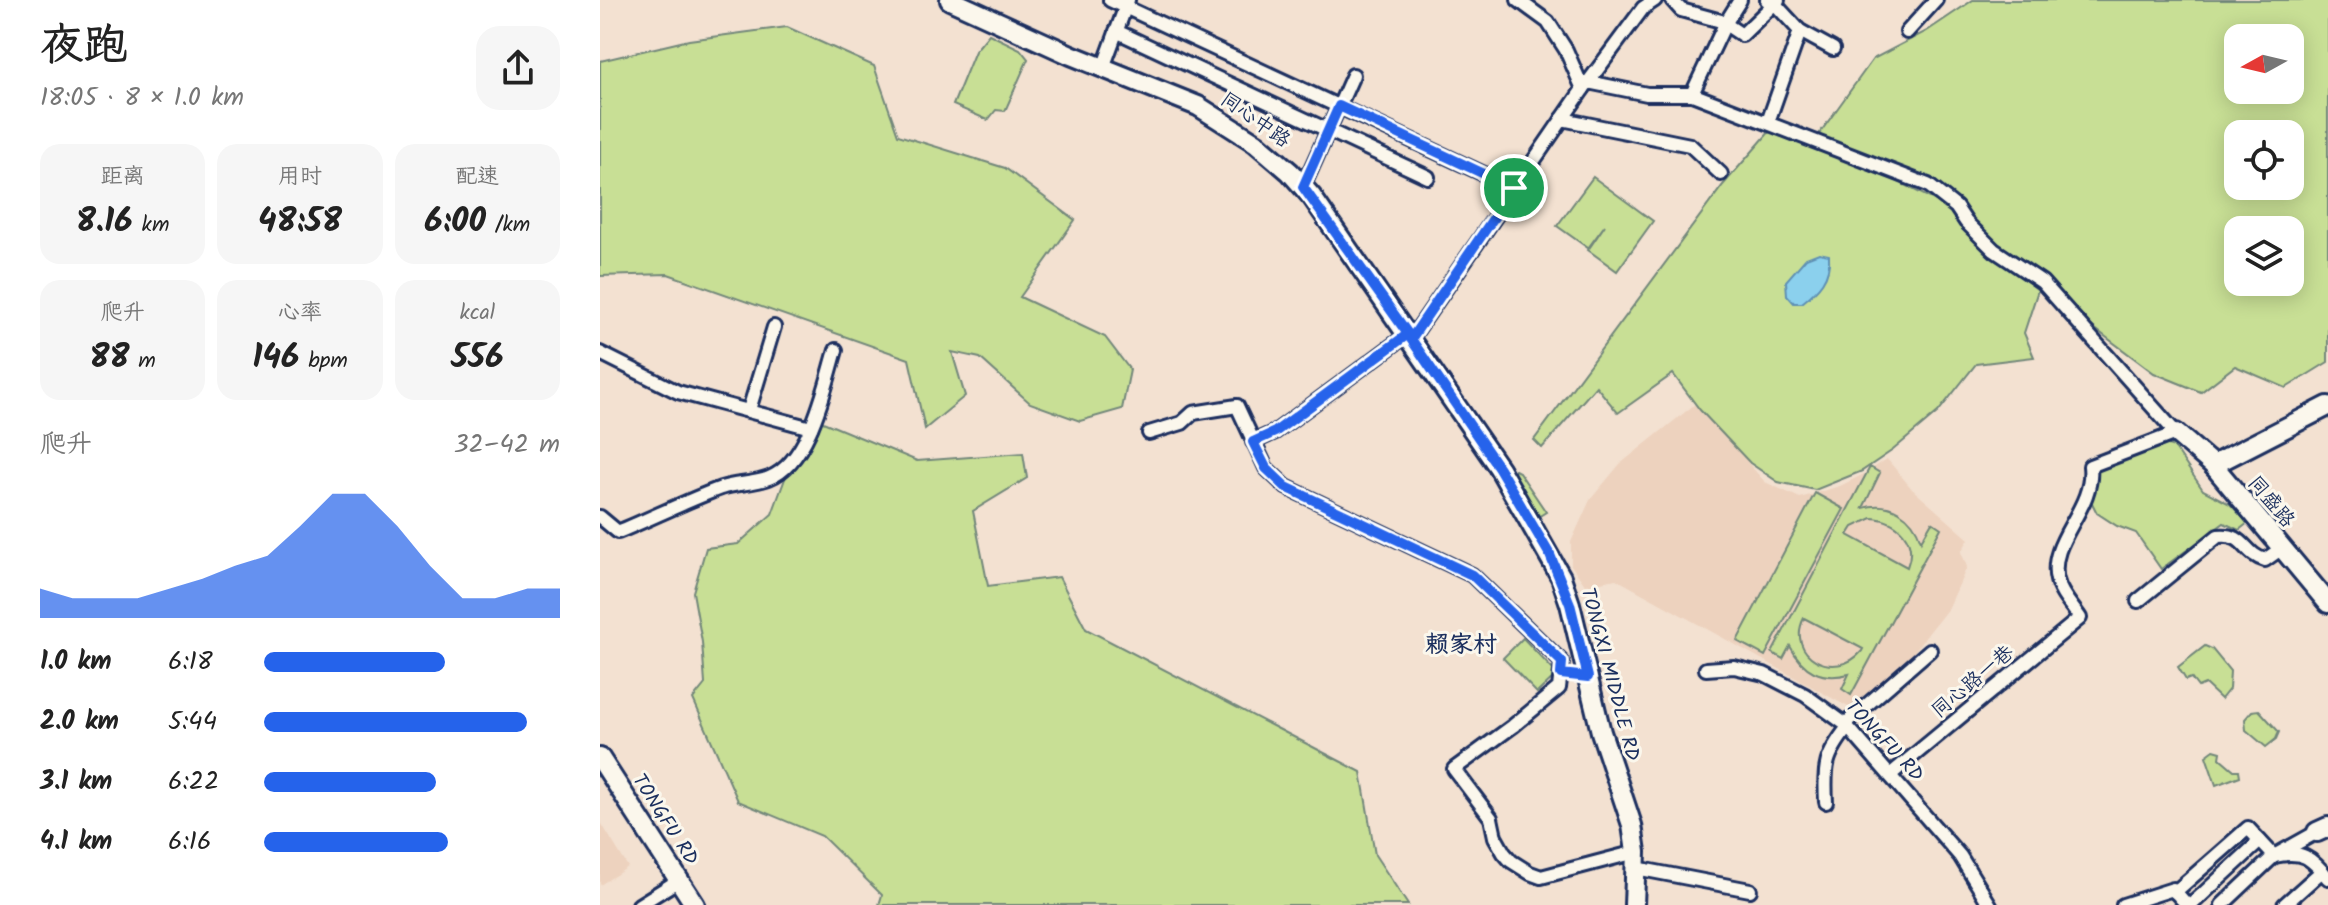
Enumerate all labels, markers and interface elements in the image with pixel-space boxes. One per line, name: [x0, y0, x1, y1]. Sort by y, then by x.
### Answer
text: 夜跑: [40, 12, 128, 82]
north arrow: [2224, 24, 2304, 104]
map controls: [2224, 24, 2304, 296]
button: share: [476, 26, 560, 110]
text: 18:05 · 8 × 1.0 km: [40, 77, 244, 119]
street label: 同心中路: [1213, 85, 1298, 157]
button: locate: [2224, 120, 2304, 200]
pin: [1480, 154, 1548, 222]
text: 距离: [101, 160, 145, 195]
text: 用时: [278, 160, 322, 195]
text: 配速: [455, 160, 499, 195]
icon: arrive: [1492, 166, 1536, 210]
text: 8.16: [76, 195, 133, 249]
text: 48:58: [258, 195, 342, 249]
text: 6:00: [424, 195, 486, 249]
text: km: [133, 208, 169, 243]
text: /km: [486, 208, 530, 243]
button: layers: [2224, 216, 2304, 296]
text: 爬升: [101, 296, 145, 331]
text: 心率: [278, 296, 322, 331]
text: kcal: [459, 296, 495, 331]
text: 88: [89, 331, 130, 385]
text: 146: [252, 331, 299, 385]
text: 556: [451, 331, 504, 385]
text: m: [130, 344, 156, 379]
text: bpm: [299, 344, 348, 379]
text: 爬升: [40, 424, 92, 466]
text: 32–42 m: [454, 424, 560, 466]
street label: 同盛路: [2239, 469, 2303, 536]
street label: TONGXI MIDDLE RD: [1571, 584, 1648, 765]
district label: 赖家村: [1425, 626, 1497, 665]
street label: 同心路一巷: [1925, 637, 2023, 727]
text: 1.0 km: [40, 641, 111, 683]
text: 6:18: [168, 641, 213, 683]
street label: TONGFU RD: [1836, 693, 1931, 790]
text: 2.0 km: [40, 701, 119, 743]
text: 5:44: [168, 701, 217, 743]
text: 3.1 km: [40, 761, 112, 803]
text: 6:22: [168, 761, 219, 803]
street label: TONGFU RD: [623, 768, 706, 872]
text: 4.1 km: [40, 821, 112, 863]
text: 6:16: [168, 821, 211, 863]

